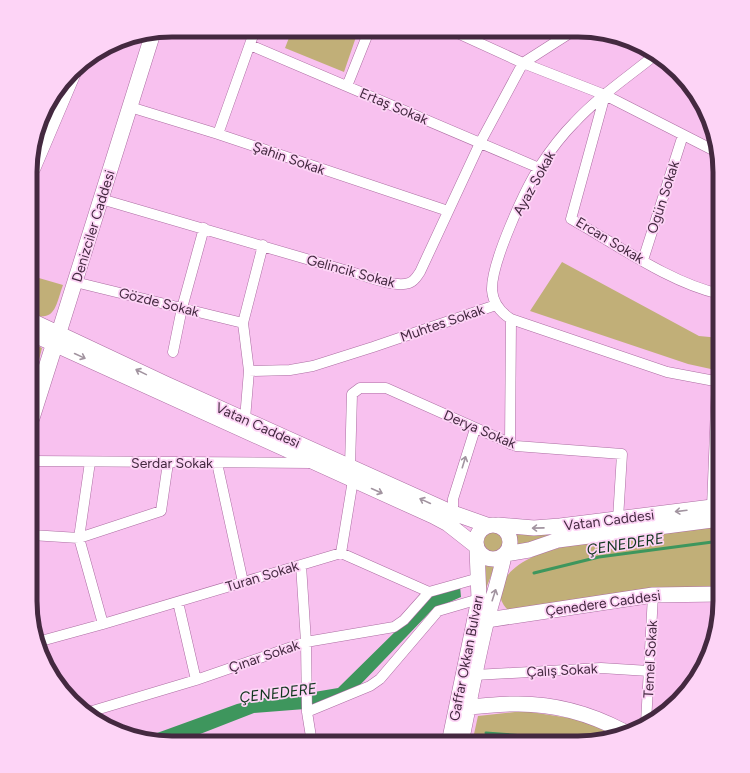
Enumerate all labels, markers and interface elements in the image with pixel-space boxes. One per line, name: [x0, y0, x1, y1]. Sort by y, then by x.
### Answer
street label: Ertaş Sokak: [357, 84, 431, 129]
street label: Şahin Sokak: [250, 138, 327, 179]
street label: Ayaz Sokak: [510, 148, 559, 219]
street label: Ogün Sokak: [644, 158, 683, 236]
street label: Denizciler Caddesi: [68, 168, 119, 284]
street label: Ercan Sokak: [573, 213, 647, 267]
street label: Gelincik Sokak: [305, 252, 397, 291]
street label: Gözde Sokak: [117, 284, 201, 321]
street label: Muhtes Sokak: [398, 301, 487, 346]
one-way arrow: [74, 353, 86, 360]
one-way arrow: [135, 368, 147, 375]
street label: Vatan Caddesi: [213, 399, 303, 452]
street label: Derya Sokak: [441, 407, 519, 452]
street label: Serdar Sokak: [131, 455, 213, 472]
one-way arrow: [461, 456, 468, 469]
one-way arrow: [371, 487, 383, 495]
one-way arrow: [419, 496, 431, 504]
street label: Vatan Caddesi: [563, 507, 655, 534]
one-way arrow: [675, 507, 688, 515]
one-way arrow: [532, 524, 545, 531]
water label: ÇENEDERE: [585, 529, 665, 559]
street label: Turan Sokak: [224, 557, 301, 596]
street label: Çenedere Caddesi: [544, 587, 662, 620]
one-way arrow: [490, 590, 498, 602]
street label: Gaffar Okkan Bulvarı: [446, 594, 487, 722]
street label: Temel Sokak: [640, 619, 661, 698]
street label: Çınar Sokak: [227, 636, 302, 677]
street label: Çalış Sokak: [526, 660, 598, 681]
water label: ÇENEDERE: [238, 679, 318, 707]

